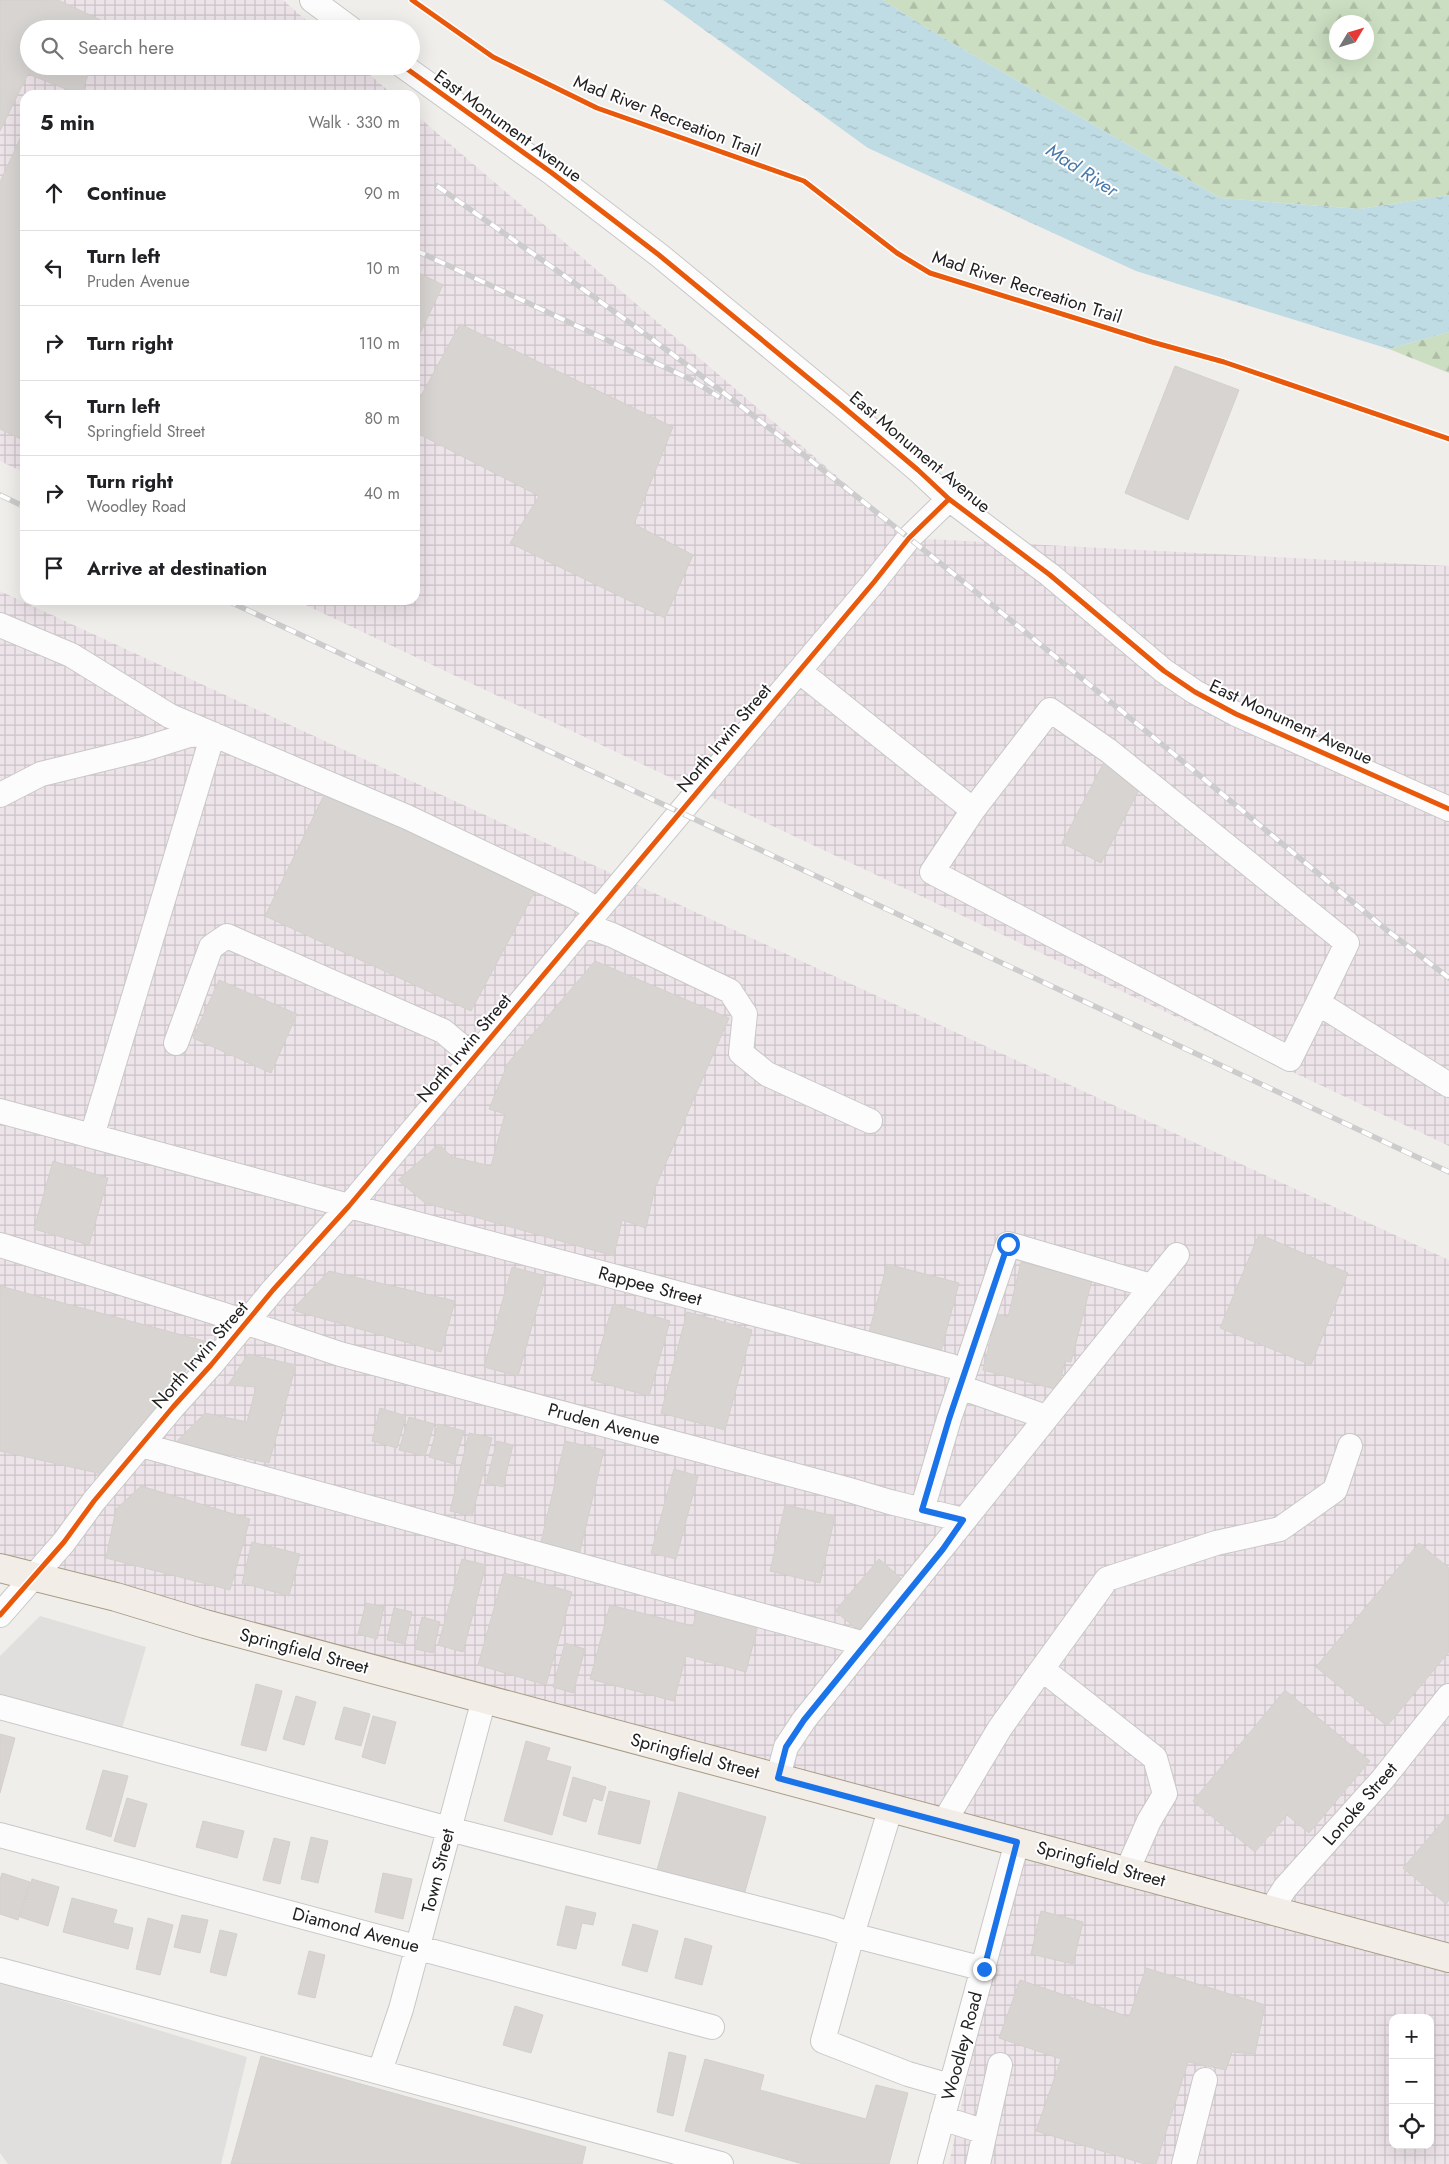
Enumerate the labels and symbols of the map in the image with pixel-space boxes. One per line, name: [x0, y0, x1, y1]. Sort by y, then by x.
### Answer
north arrow: [1329, 15, 1374, 60]
street label: East Monument Avenue: [429, 63, 587, 189]
street label: Mad River Recreation Trail: [570, 68, 764, 164]
water label: Mad River: [1041, 137, 1124, 204]
street label: Mad River Recreation Trail: [929, 244, 1125, 330]
street label: East Monument Avenue: [844, 385, 996, 519]
street label: East Monument Avenue: [1205, 673, 1377, 771]
street label: North Irwin Street: [671, 677, 778, 798]
street label: North Irwin Street: [411, 987, 518, 1108]
route start: [997, 1233, 1020, 1256]
street label: Rappee Street: [595, 1260, 705, 1312]
street label: North Irwin Street: [146, 1295, 255, 1414]
street label: Pruden Avenue: [545, 1396, 663, 1452]
street label: Springfield Street: [237, 1621, 372, 1681]
street label: Springfield Street: [628, 1726, 763, 1786]
street label: Lonoke Street: [1317, 1756, 1404, 1851]
street label: Town Street: [415, 1825, 461, 1916]
street label: Springfield Street: [1034, 1834, 1169, 1894]
street label: Diamond Avenue: [290, 1901, 422, 1959]
route end: [973, 1958, 996, 1981]
street label: Woodley Road: [935, 1989, 989, 2103]

